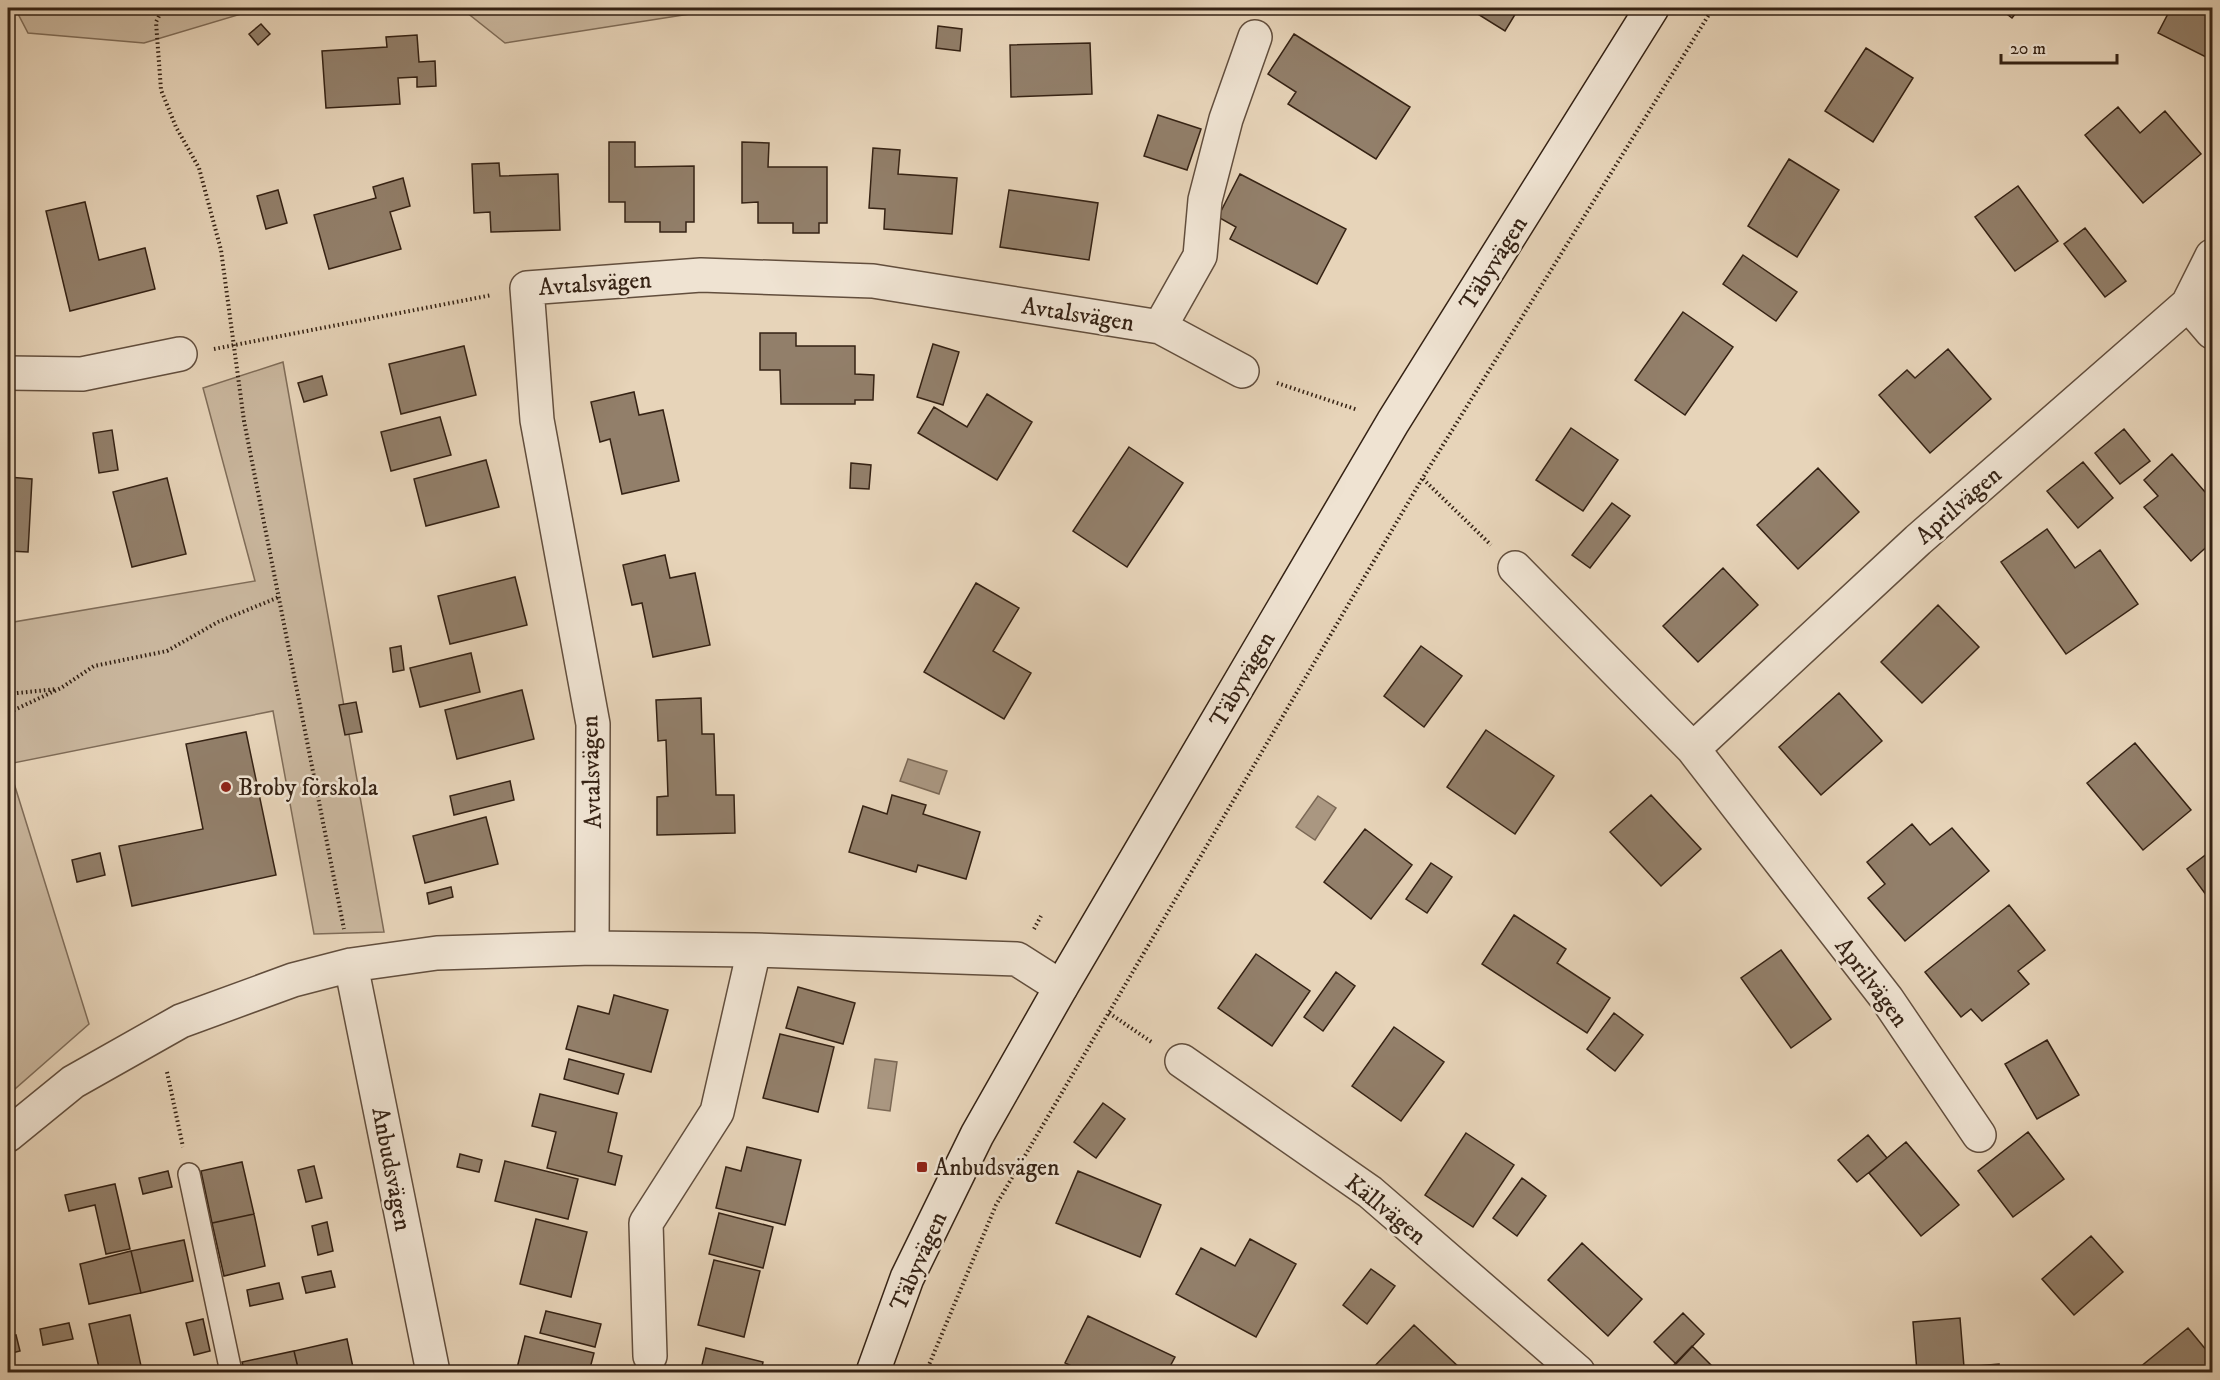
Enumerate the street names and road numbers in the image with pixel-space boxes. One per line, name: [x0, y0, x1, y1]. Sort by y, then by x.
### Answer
street label: Täbyvägen: [1453, 210, 1535, 316]
street label: Avtalsvägen: [537, 265, 653, 303]
street label: Avtalsvägen: [1019, 291, 1137, 339]
street label: Aprilvägen: [1909, 460, 2008, 551]
street label: Täbyvägen: [1203, 626, 1282, 733]
street label: Avtalsvägen: [575, 714, 609, 829]
street label: Aprilvägen: [1828, 932, 1915, 1034]
street label: Anbudsvägen: [364, 1105, 418, 1234]
street label: Källvägen: [1339, 1168, 1433, 1252]
street label: Täbyvägen: [884, 1207, 954, 1316]

